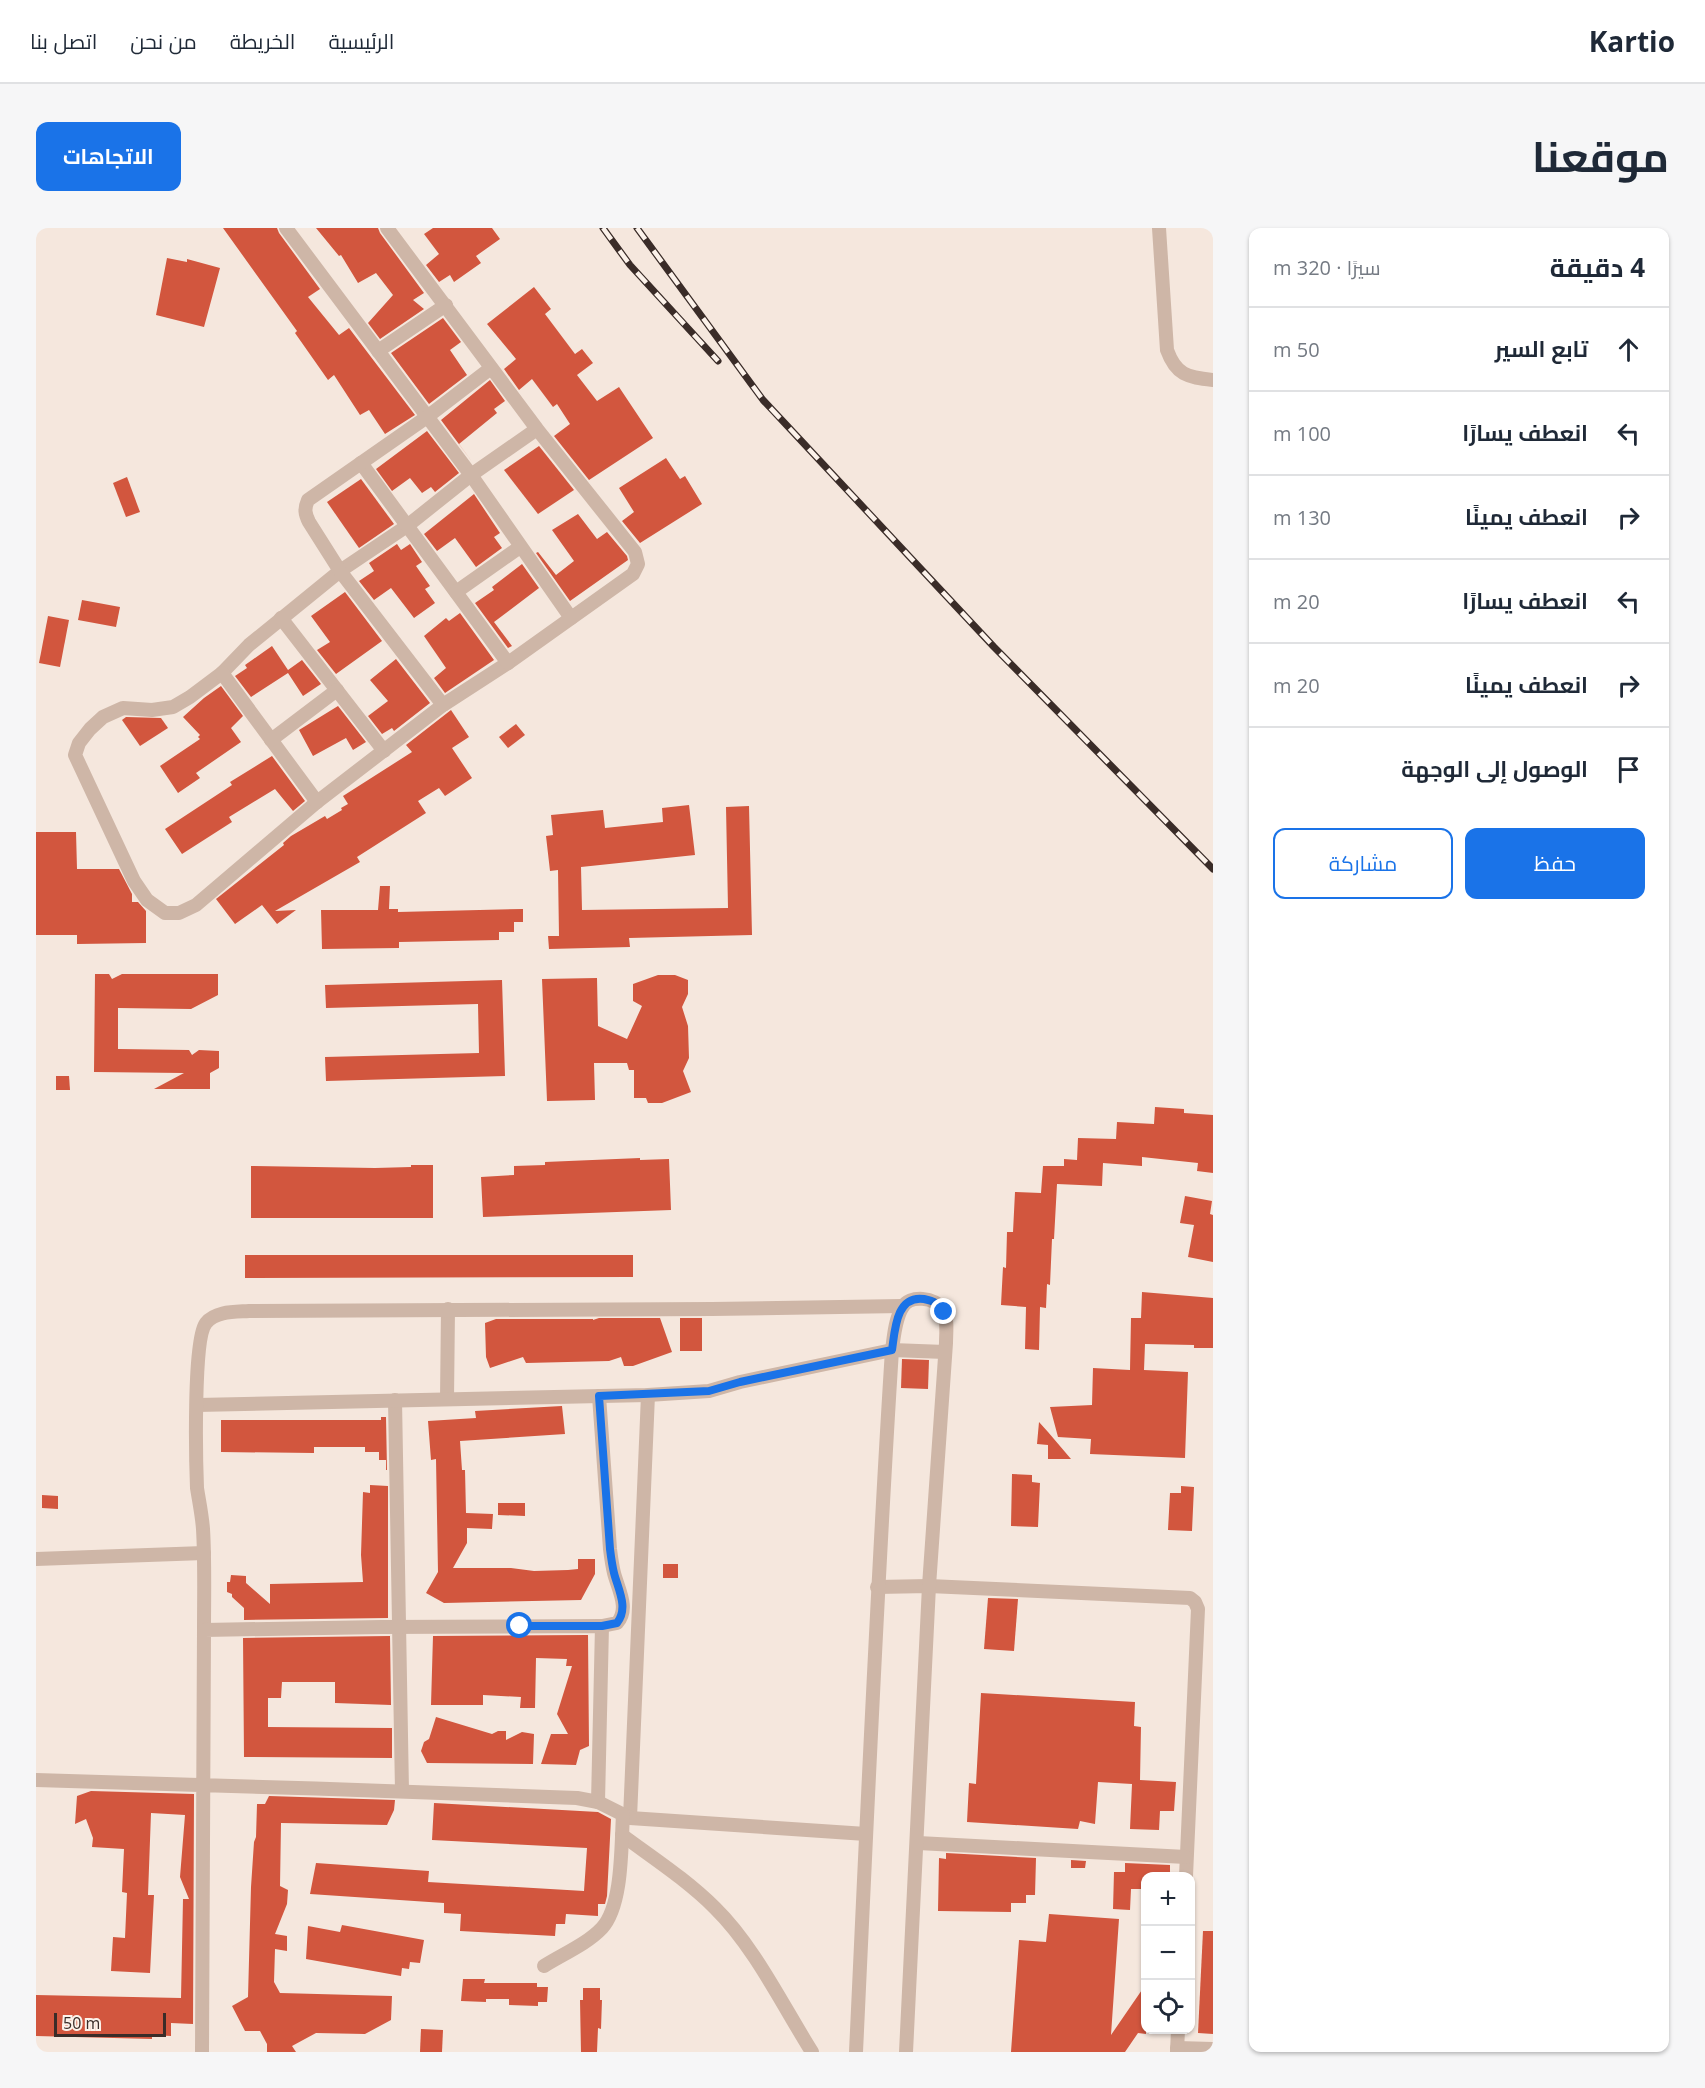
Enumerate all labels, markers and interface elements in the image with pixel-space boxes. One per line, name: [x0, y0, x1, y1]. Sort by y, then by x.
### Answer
text: Kartio: [1589, 22, 1675, 60]
text: اتصل بنا: [30, 27, 97, 55]
text: من نحن: [130, 27, 197, 55]
text: الخريطة: [230, 27, 295, 55]
text: الرئيسية: [328, 27, 394, 55]
button: الاتجاهات: [36, 122, 181, 191]
text: موقعنا: [1532, 127, 1669, 184]
text: 4 دقيقة: [1550, 249, 1645, 285]
text: سيرًا · 320 m: [1273, 254, 1380, 281]
text: تابع السير: [1495, 333, 1588, 363]
icon: ahead: [1612, 333, 1645, 366]
text: 50 m: [1273, 336, 1320, 363]
text: انعطف يسارًا: [1462, 417, 1588, 447]
icon: left: [1612, 417, 1645, 450]
text: 100 m: [1273, 420, 1331, 447]
text: انعطف يمينًا: [1465, 501, 1588, 531]
icon: right: [1612, 501, 1645, 534]
text: 130 m: [1273, 504, 1331, 531]
text: انعطف يسارًا: [1462, 585, 1588, 615]
icon: left: [1612, 585, 1645, 618]
text: 20 m: [1273, 588, 1320, 615]
text: انعطف يمينًا: [1465, 669, 1588, 699]
icon: right: [1612, 669, 1645, 702]
text: 20 m: [1273, 672, 1320, 699]
text: الوصول إلى الوجهة: [1401, 753, 1588, 783]
icon: arrive: [1612, 753, 1645, 786]
button: مشاركة: [1273, 828, 1453, 899]
button: حفظ: [1465, 828, 1645, 899]
route end: [930, 1298, 956, 1324]
route start: [506, 1612, 532, 1638]
map controls: [1141, 1872, 1195, 2034]
button: +: [1141, 1872, 1195, 1926]
button: −: [1141, 1926, 1195, 1980]
button: locate: [1141, 1980, 1195, 2034]
scale bar: [54, 2010, 166, 2038]
text: 50 m: [63, 2012, 100, 2034]

